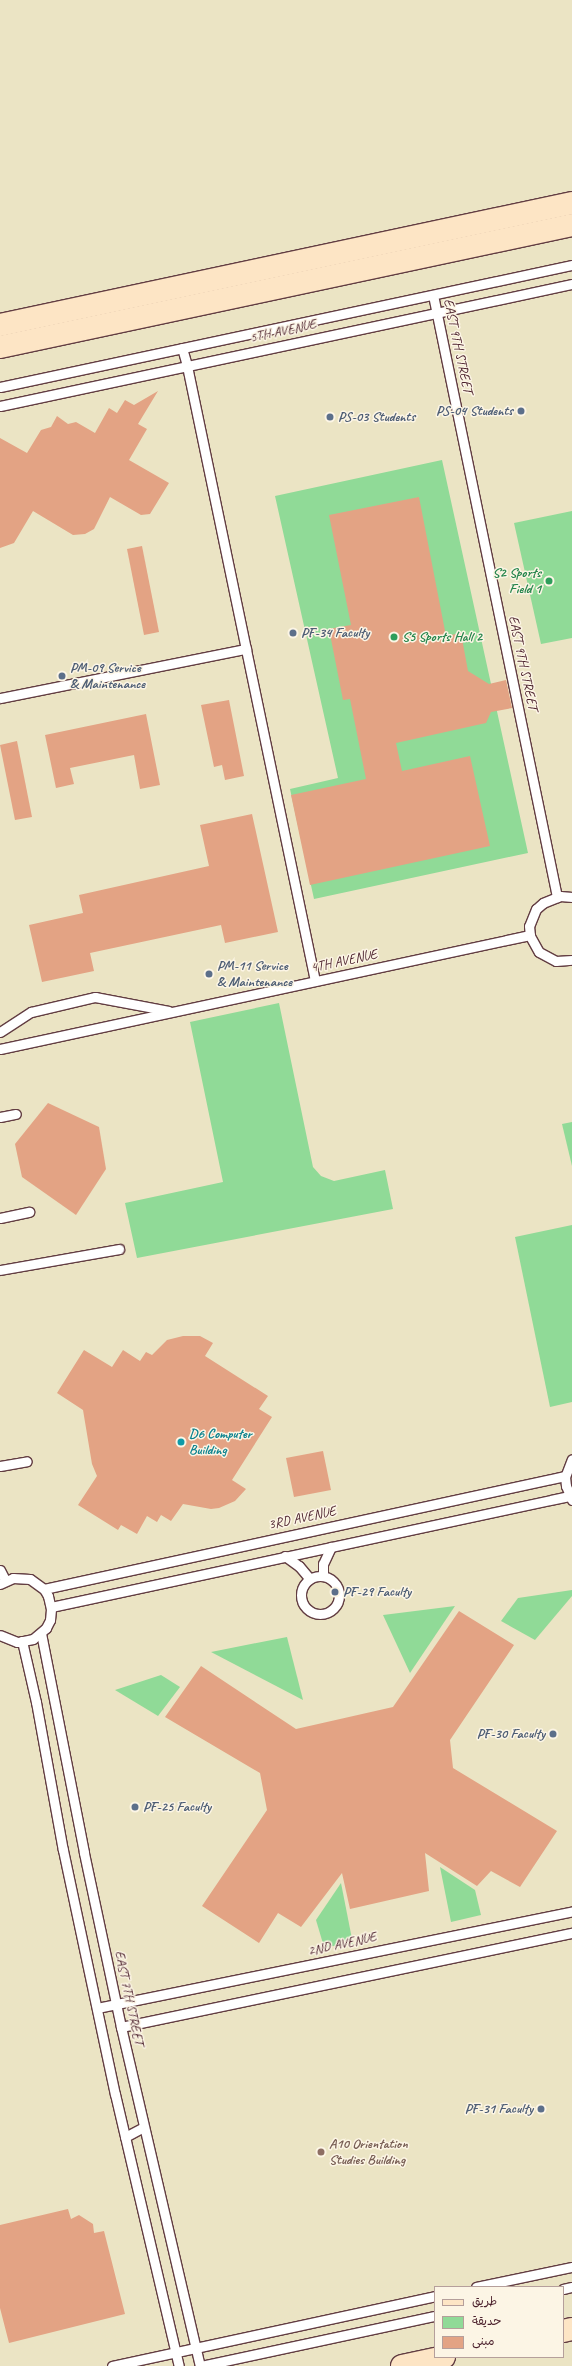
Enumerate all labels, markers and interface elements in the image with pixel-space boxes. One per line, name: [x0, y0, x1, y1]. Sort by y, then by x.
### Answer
street label: EAST 9TH STREET: [440, 297, 476, 395]
street label: 5TH AVENUE: [249, 316, 317, 346]
place label: PS-04 Students: [436, 403, 513, 419]
marker: PS-04 Students: [516, 406, 526, 416]
place label: PS-03 Students: [338, 409, 415, 425]
marker: PS-03 Students: [325, 412, 335, 422]
place label: S2 Sports Field 1: [493, 565, 541, 598]
marker: S2 Sports Field 1: [544, 576, 554, 586]
street label: EAST 9TH STREET: [505, 614, 541, 712]
place label: PF-34 Faculty: [301, 625, 369, 641]
marker: PF-34 Faculty: [288, 628, 298, 638]
place label: S5 Sports Hall 2: [402, 629, 483, 645]
marker: S5 Sports Hall 2: [389, 632, 399, 642]
place label: PM-09 Service & Maintenance: [70, 660, 145, 692]
marker: PM-09 Service & Maintenance: [57, 671, 67, 681]
street label: 4TH AVENUE: [310, 946, 378, 976]
place label: PM-11 Service & Maintenance: [217, 958, 292, 990]
marker: PM-11 Service & Maintenance: [204, 969, 214, 979]
place label: D6 Computer Building: [189, 1426, 252, 1458]
marker: D6 Computer Building: [176, 1437, 186, 1447]
street label: 3RD AVENUE: [267, 1503, 337, 1533]
place label: PF-29 Faculty: [343, 1584, 411, 1600]
marker: PF-29 Faculty: [330, 1587, 340, 1597]
place label: PF-30 Faculty: [477, 1726, 545, 1742]
marker: PF-30 Faculty: [548, 1729, 558, 1739]
place label: PF-25 Faculty: [143, 1799, 211, 1815]
marker: PF-25 Faculty: [130, 1802, 140, 1812]
street label: 2ND AVENUE: [307, 1929, 377, 1959]
street label: EAST 7TH STREET: [111, 1949, 147, 2047]
place label: PF-31 Faculty: [465, 2101, 533, 2117]
marker: PF-31 Faculty: [536, 2104, 546, 2114]
place label: A10 Orientation Studies Building: [329, 2136, 408, 2168]
marker: A10 Orientation Studies Building: [316, 2147, 326, 2157]
legend: [434, 2286, 564, 2358]
text: طريق: [472, 2293, 497, 2309]
text: حديقة: [472, 2313, 501, 2329]
text: مبنى: [472, 2333, 495, 2349]

